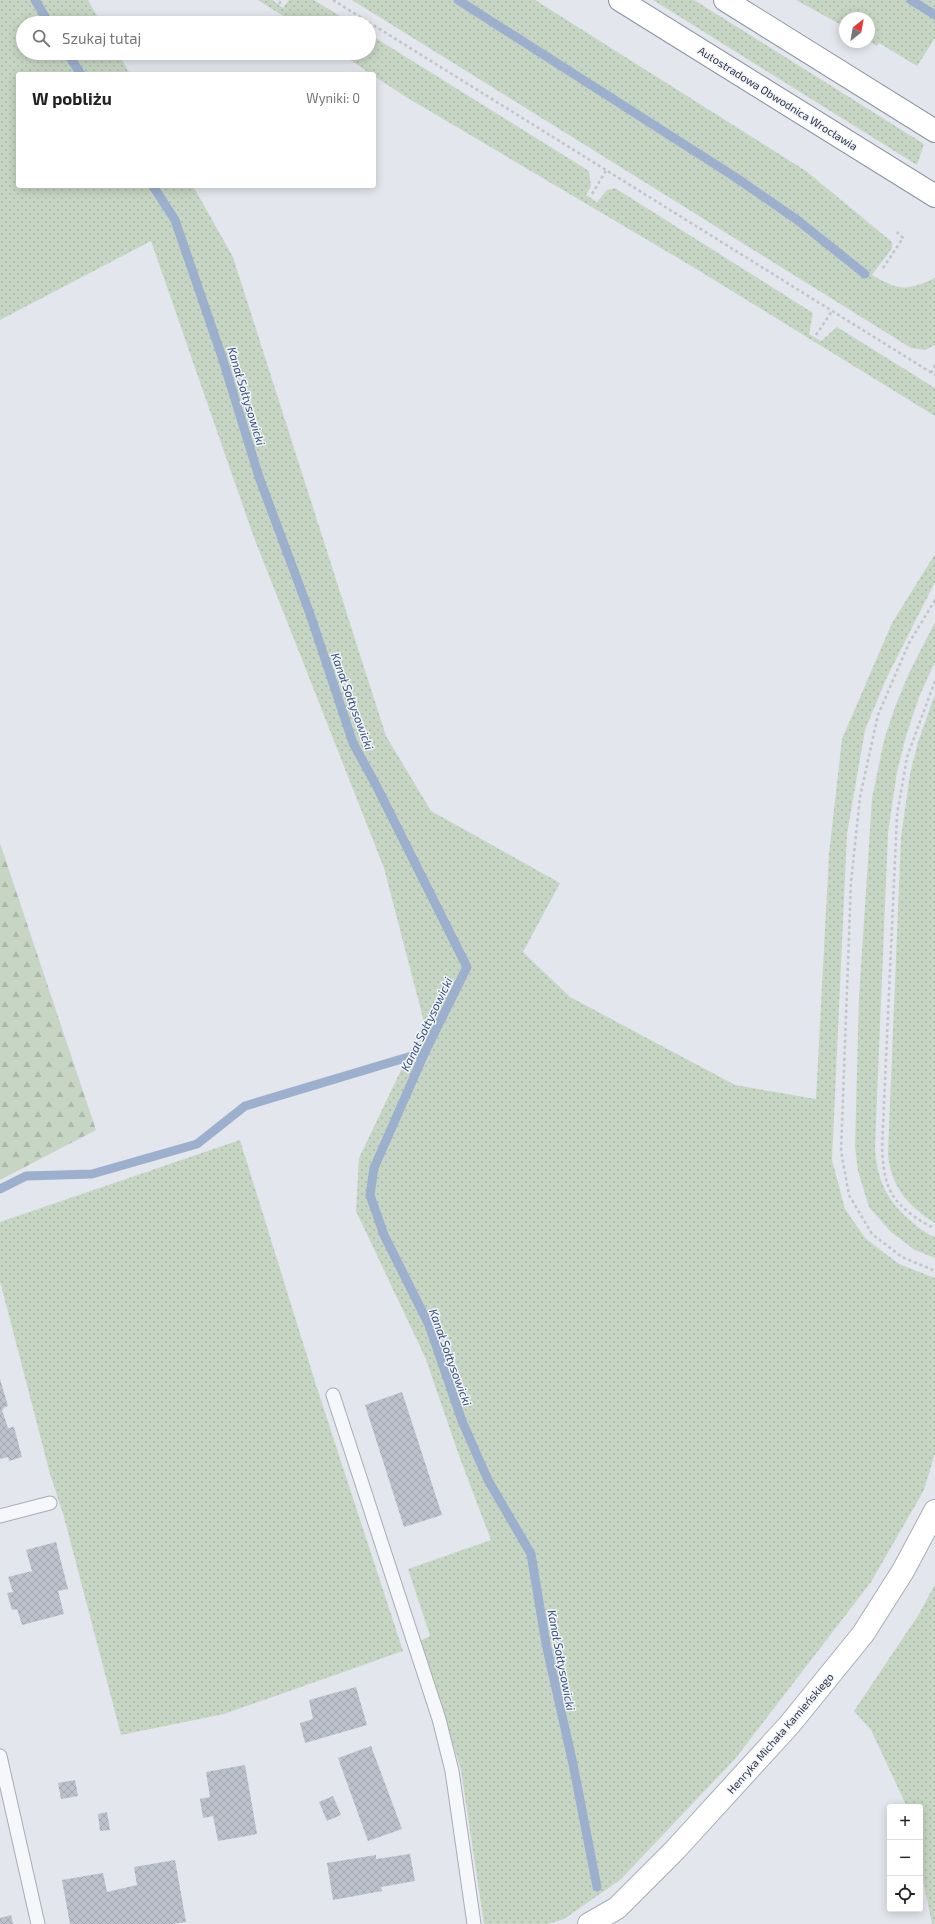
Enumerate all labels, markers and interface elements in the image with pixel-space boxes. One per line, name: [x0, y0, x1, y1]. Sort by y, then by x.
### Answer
north arrow: [839, 12, 875, 48]
search box: [16, 16, 376, 60]
icon: search: [30, 27, 52, 49]
text: Szukaj tutaj: [62, 29, 141, 47]
street label: Autostradowa Obwodnica Wrocławia: [696, 43, 860, 153]
text: W pobliżu: [32, 88, 112, 108]
text: Wyniki: 0: [306, 90, 360, 106]
water label: Kanał Sołtysowicki: [224, 345, 269, 447]
water label: Kanał Sołtysowicki: [328, 651, 377, 752]
water label: Kanał Sołtysowicki: [397, 975, 456, 1073]
water label: Kanał Sołtysowicki: [426, 1307, 475, 1408]
water label: Kanał Sołtysowicki: [544, 1608, 579, 1712]
street label: Henryka Michała Kamieńskiego: [724, 1670, 836, 1796]
map controls: [887, 1804, 923, 1912]
button: +: [887, 1804, 923, 1840]
button: −: [887, 1840, 923, 1876]
button: locate: [887, 1876, 923, 1912]

